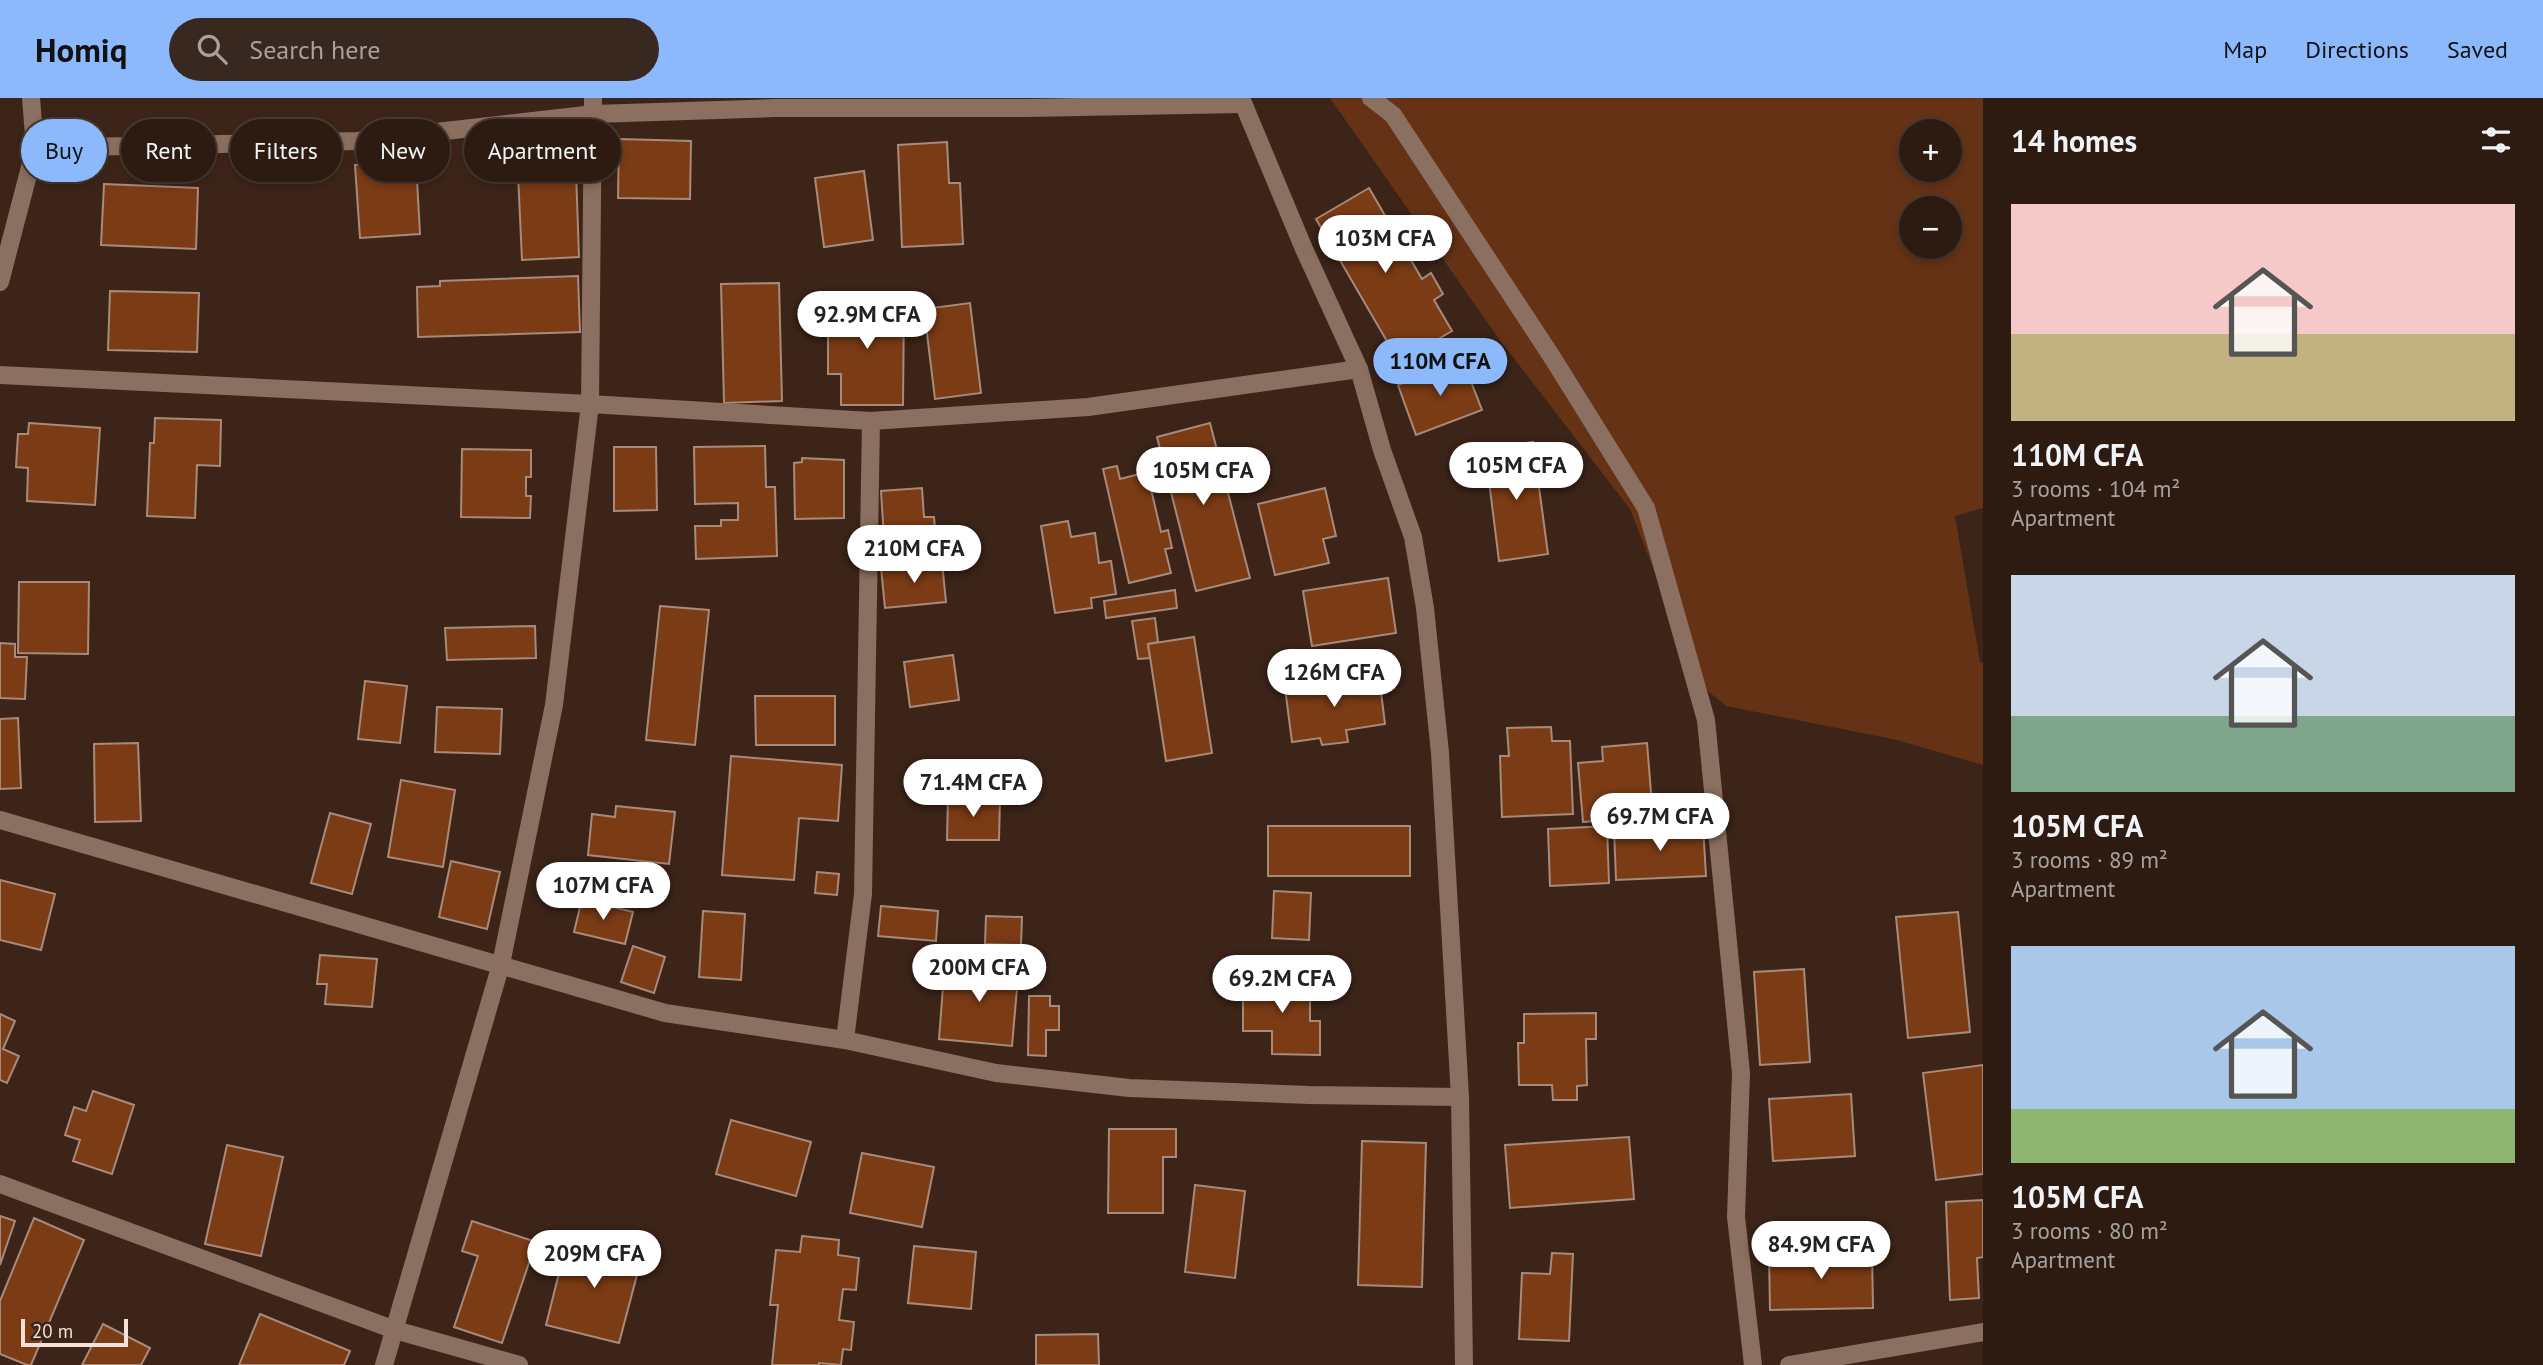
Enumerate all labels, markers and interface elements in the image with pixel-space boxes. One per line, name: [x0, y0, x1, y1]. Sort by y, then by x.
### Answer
search box: [169, 18, 659, 81]
text: Homiq: [35, 28, 127, 71]
icon: search: [193, 30, 231, 68]
text: Search here: [249, 33, 380, 66]
text: Map: [2223, 34, 2267, 65]
text: Directions: [2305, 34, 2409, 65]
text: Saved: [2447, 34, 2508, 65]
chip: Buy: [21, 119, 107, 182]
chip: Rent: [121, 119, 216, 182]
chip: Filters: [230, 119, 342, 182]
chip: New: [356, 119, 450, 182]
chip: Apartment: [464, 119, 621, 182]
map controls: [1899, 119, 1962, 259]
button: +: [1899, 119, 1962, 182]
text: 14 homes: [2011, 121, 2137, 160]
icon: filters: [2477, 121, 2515, 159]
button: −: [1899, 196, 1962, 259]
pin: 103M CFA: [1313, 216, 1457, 275]
text: 103M CFA: [1334, 223, 1436, 252]
icon: home: [2200, 249, 2326, 375]
pin: 92.9M CFA: [787, 292, 947, 351]
text: 92.9M CFA: [813, 299, 921, 328]
pin: 110M CFA: [1368, 338, 1512, 398]
text: 110M CFA: [1389, 346, 1491, 375]
text: 110M CFA: [2011, 435, 2143, 474]
pin: 105M CFA: [1444, 442, 1588, 502]
pin: 105M CFA: [1131, 448, 1275, 507]
text: 105M CFA: [1465, 450, 1567, 479]
text: 105M CFA: [1152, 455, 1254, 484]
text: 3 rooms · 104 m²: [2011, 474, 2180, 503]
text: Apartment: [2011, 503, 2115, 532]
pin: 210M CFA: [842, 526, 986, 585]
text: 210M CFA: [863, 533, 965, 562]
icon: home: [2200, 620, 2326, 746]
pin: 126M CFA: [1262, 650, 1406, 709]
text: 126M CFA: [1283, 657, 1385, 686]
pin: 71.4M CFA: [893, 760, 1053, 819]
text: 71.4M CFA: [919, 767, 1027, 796]
pin: 69.7M CFA: [1580, 794, 1740, 853]
text: 69.7M CFA: [1606, 801, 1714, 830]
text: 105M CFA: [2011, 806, 2143, 845]
text: 3 rooms · 89 m²: [2011, 845, 2168, 874]
pin: 107M CFA: [531, 862, 675, 922]
text: 107M CFA: [552, 870, 654, 899]
text: Apartment: [2011, 874, 2115, 903]
pin: 200M CFA: [907, 944, 1051, 1004]
text: 200M CFA: [928, 952, 1030, 981]
pin: 69.2M CFA: [1202, 956, 1362, 1015]
text: 69.2M CFA: [1228, 963, 1336, 992]
icon: home: [2200, 991, 2326, 1117]
text: 105M CFA: [2011, 1177, 2143, 1216]
text: 3 rooms · 80 m²: [2011, 1216, 2168, 1245]
pin: 84.9M CFA: [1741, 1222, 1901, 1281]
text: 84.9M CFA: [1767, 1229, 1875, 1258]
pin: 209M CFA: [522, 1230, 666, 1290]
text: 209M CFA: [543, 1238, 645, 1267]
text: Apartment: [2011, 1245, 2115, 1274]
scale bar: [21, 1316, 128, 1348]
text: 20 m: [32, 1319, 73, 1343]

